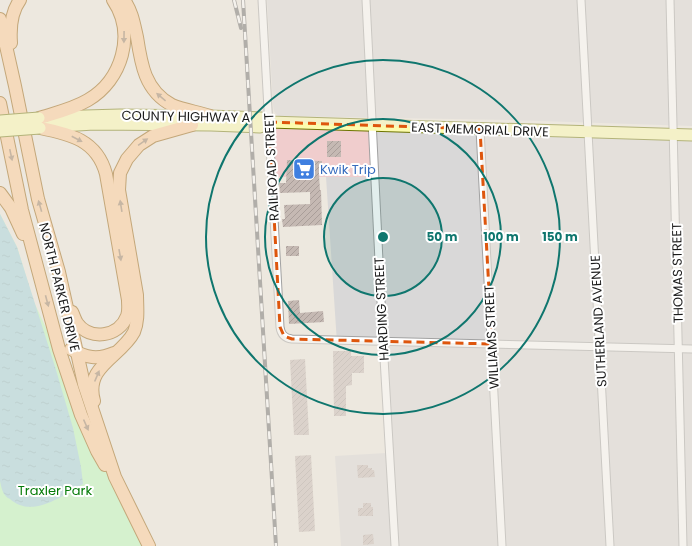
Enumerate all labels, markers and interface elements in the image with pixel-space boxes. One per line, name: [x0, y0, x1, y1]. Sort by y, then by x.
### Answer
one-way arrow: [121, 31, 127, 44]
one-way arrow: [156, 93, 167, 101]
street label: COUNTY HIGHWAY A: [121, 106, 251, 127]
street label: RAILROAD STREET: [259, 113, 284, 221]
street label: EAST MEMORIAL DRIVE: [411, 118, 549, 141]
one-way arrow: [71, 135, 83, 142]
one-way arrow: [138, 138, 149, 147]
one-way arrow: [8, 148, 14, 161]
supermarket icon: Kwik Trip: [291, 156, 317, 182]
place label: Kwik Trip: [320, 160, 376, 179]
one-way arrow: [37, 200, 43, 212]
one-way arrow: [118, 200, 124, 212]
street label: NORTH PARKER DRIVE: [34, 221, 85, 354]
street label: THOMAS STREET: [667, 223, 688, 323]
text: 50 m: [427, 228, 458, 245]
text: 100 m: [483, 228, 519, 245]
text: 150 m: [542, 228, 578, 245]
centre of rings: [376, 230, 390, 244]
one-way arrow: [118, 249, 124, 261]
street label: SUTHERLAND AVENUE: [586, 255, 611, 387]
street label: HARDING STREET: [369, 257, 394, 361]
street label: WILLIAMS STREET: [479, 284, 504, 390]
one-way arrow: [44, 295, 50, 307]
one-way arrow: [94, 369, 100, 381]
one-way arrow: [83, 419, 89, 431]
park label: Traxler Park: [18, 481, 92, 500]

